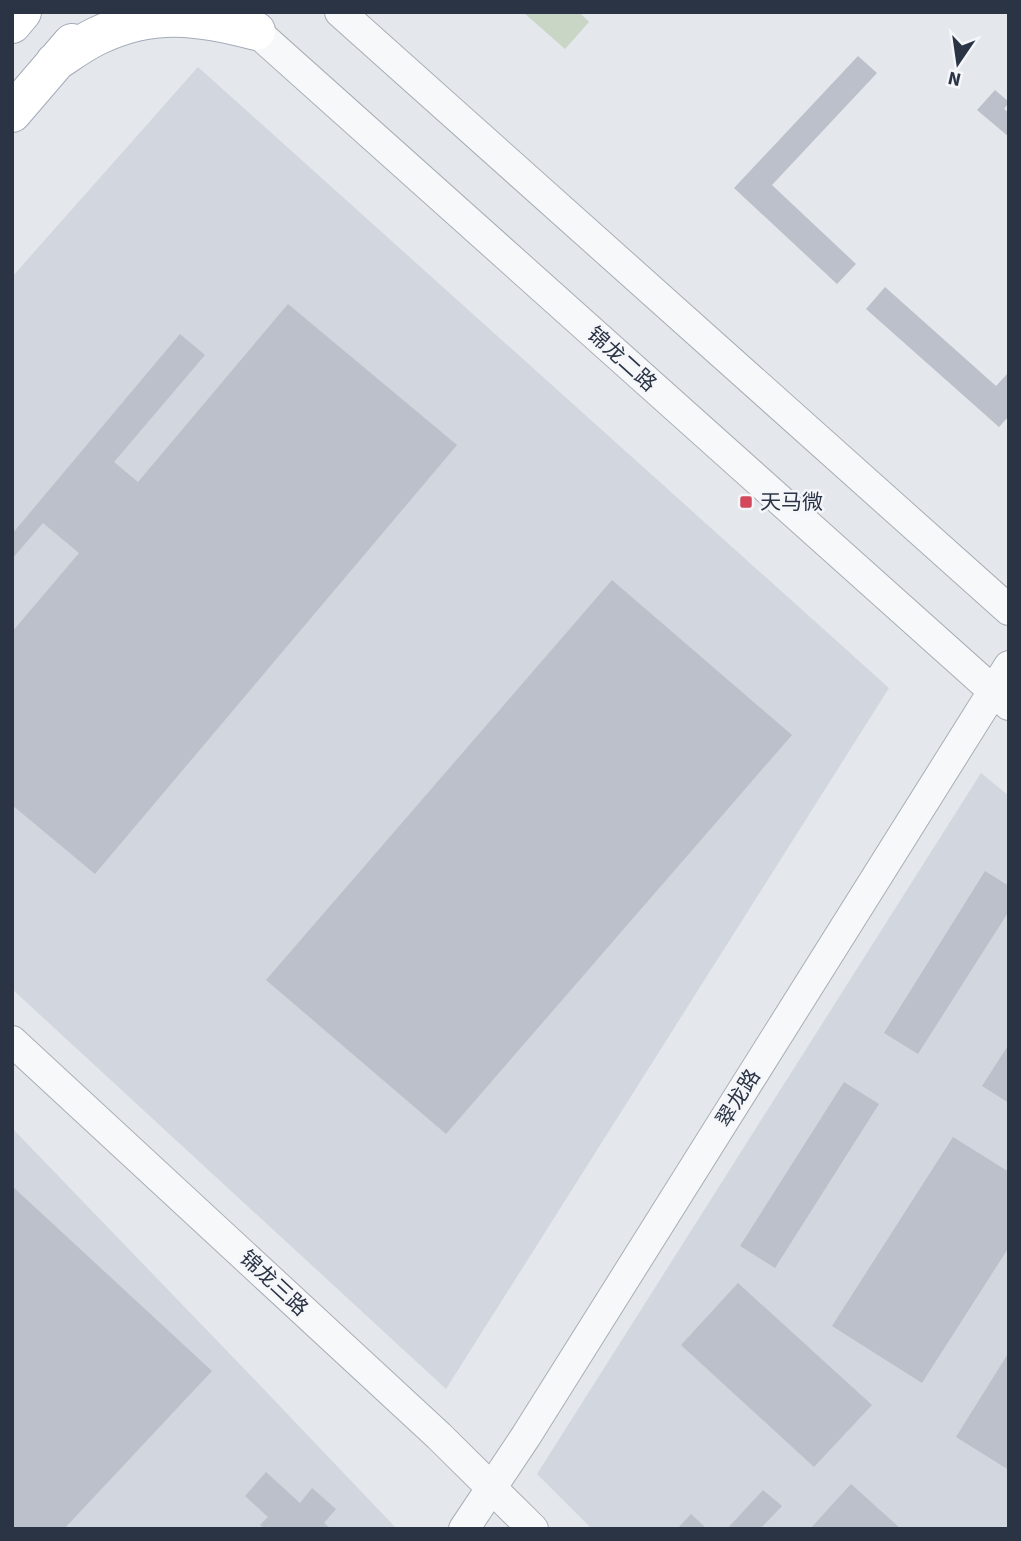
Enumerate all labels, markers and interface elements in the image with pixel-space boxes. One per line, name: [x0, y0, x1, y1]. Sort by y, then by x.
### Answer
north arrow: [923, 28, 993, 98]
text: N: [945, 64, 964, 93]
street label: 锦龙二路: [581, 320, 663, 398]
place label: 天马微: [760, 487, 823, 517]
marker: 天马微: [738, 494, 754, 510]
street label: 翠龙路: [709, 1063, 767, 1133]
street label: 锦龙三路: [233, 1243, 315, 1323]

